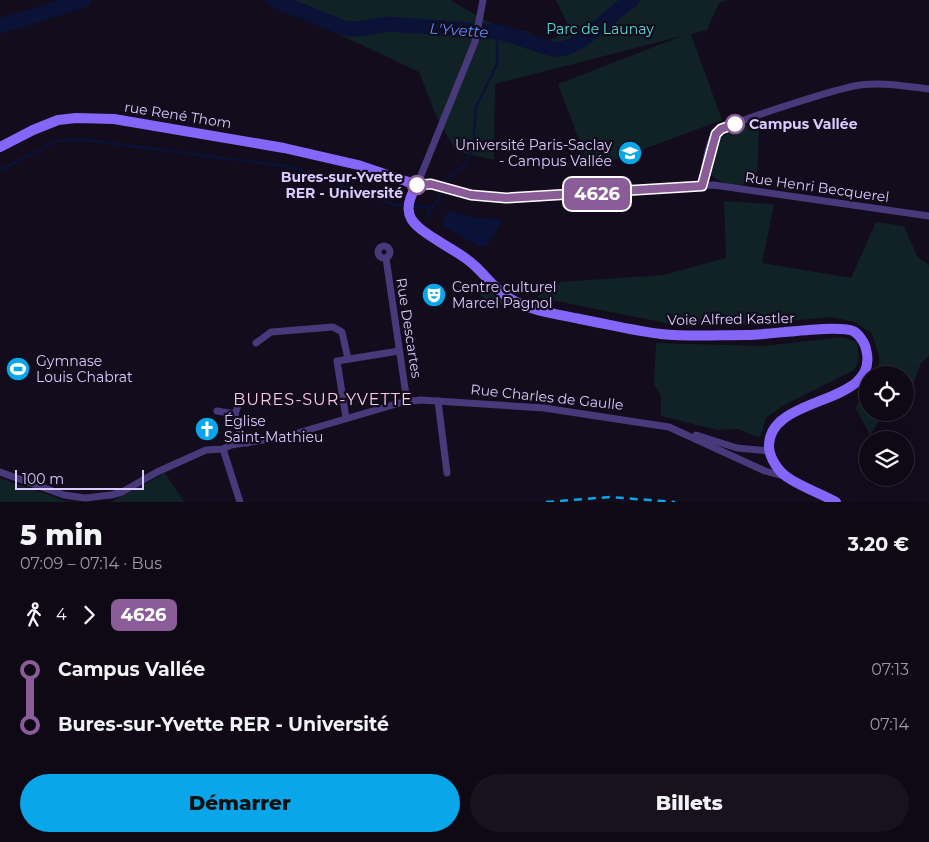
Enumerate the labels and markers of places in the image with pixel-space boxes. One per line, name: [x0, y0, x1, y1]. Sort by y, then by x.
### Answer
marker: Campus Vallée: [725, 114, 745, 134]
place label: Campus Vallée: [749, 115, 858, 133]
place label: Université Paris-Saclay - Campus Vallée: [455, 136, 612, 170]
school or university icon: Université Paris-Saclay - Campus Vallée: [617, 140, 643, 166]
place label: Bures-sur-Yvette RER - Université: [281, 168, 403, 202]
marker: Bures-sur-Yvette RER - Université: [407, 175, 427, 195]
place label: Centre culturel Marcel Pagnol: [452, 278, 556, 312]
theatre icon: Centre culturel Marcel Pagnol: [421, 282, 447, 308]
place label: Gymnase Louis Chabrat: [36, 352, 133, 386]
sports icon: Gymnase Louis Chabrat: [5, 356, 31, 382]
place label: Église Saint-Mathieu: [224, 412, 323, 446]
church icon: Église Saint-Mathieu: [194, 416, 220, 442]

